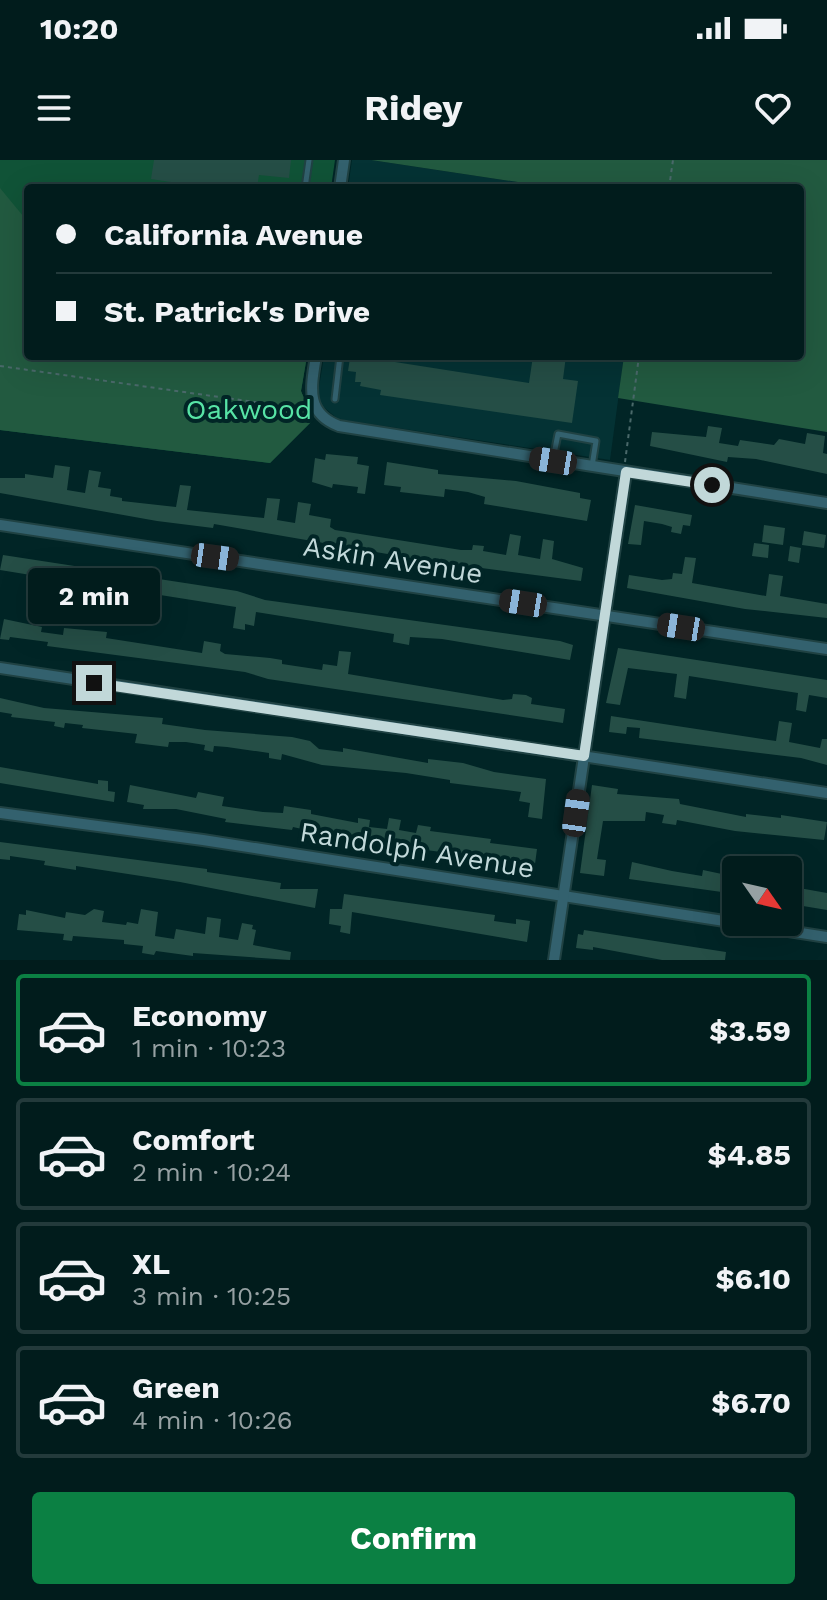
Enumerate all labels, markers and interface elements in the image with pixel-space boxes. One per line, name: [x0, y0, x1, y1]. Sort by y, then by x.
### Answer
text: 10:20: [40, 11, 119, 46]
icon: menu: [32, 86, 76, 130]
icon: heart: [751, 86, 795, 130]
text: Ridey: [364, 87, 463, 129]
text: California Avenue: [104, 217, 363, 252]
text: St. Patrick's Drive: [104, 294, 370, 329]
park label: Oakwood: [186, 393, 312, 426]
car: [527, 445, 579, 477]
route start: [694, 467, 730, 503]
street label: Askin Avenue: [301, 530, 485, 590]
car: [190, 542, 240, 572]
callout: 2 min: [28, 567, 160, 623]
text: 2 min: [58, 581, 130, 611]
car: [497, 587, 549, 619]
car: [655, 611, 707, 643]
route end: [76, 665, 112, 701]
car: [561, 788, 591, 838]
street label: Randolph Avenue: [297, 815, 537, 885]
north arrow: [722, 856, 802, 936]
map controls: [722, 856, 802, 936]
icon: car: [36, 994, 108, 1066]
text: Economy: [132, 998, 267, 1033]
text: $3.59: [709, 1013, 791, 1048]
text: 1 min · 10:23: [132, 1033, 286, 1063]
icon: car: [36, 1118, 108, 1190]
text: Comfort: [132, 1122, 254, 1157]
text: $4.85: [708, 1137, 791, 1172]
text: 2 min · 10:24: [132, 1157, 291, 1187]
icon: car: [36, 1242, 108, 1314]
text: XL: [132, 1246, 170, 1281]
text: $6.10: [715, 1261, 791, 1296]
text: 3 min · 10:25: [132, 1281, 291, 1311]
icon: car: [36, 1366, 108, 1438]
text: Green: [132, 1370, 220, 1405]
text: $6.70: [711, 1385, 791, 1420]
text: 4 min · 10:26: [132, 1405, 293, 1435]
button: Confirm: [32, 1492, 795, 1584]

